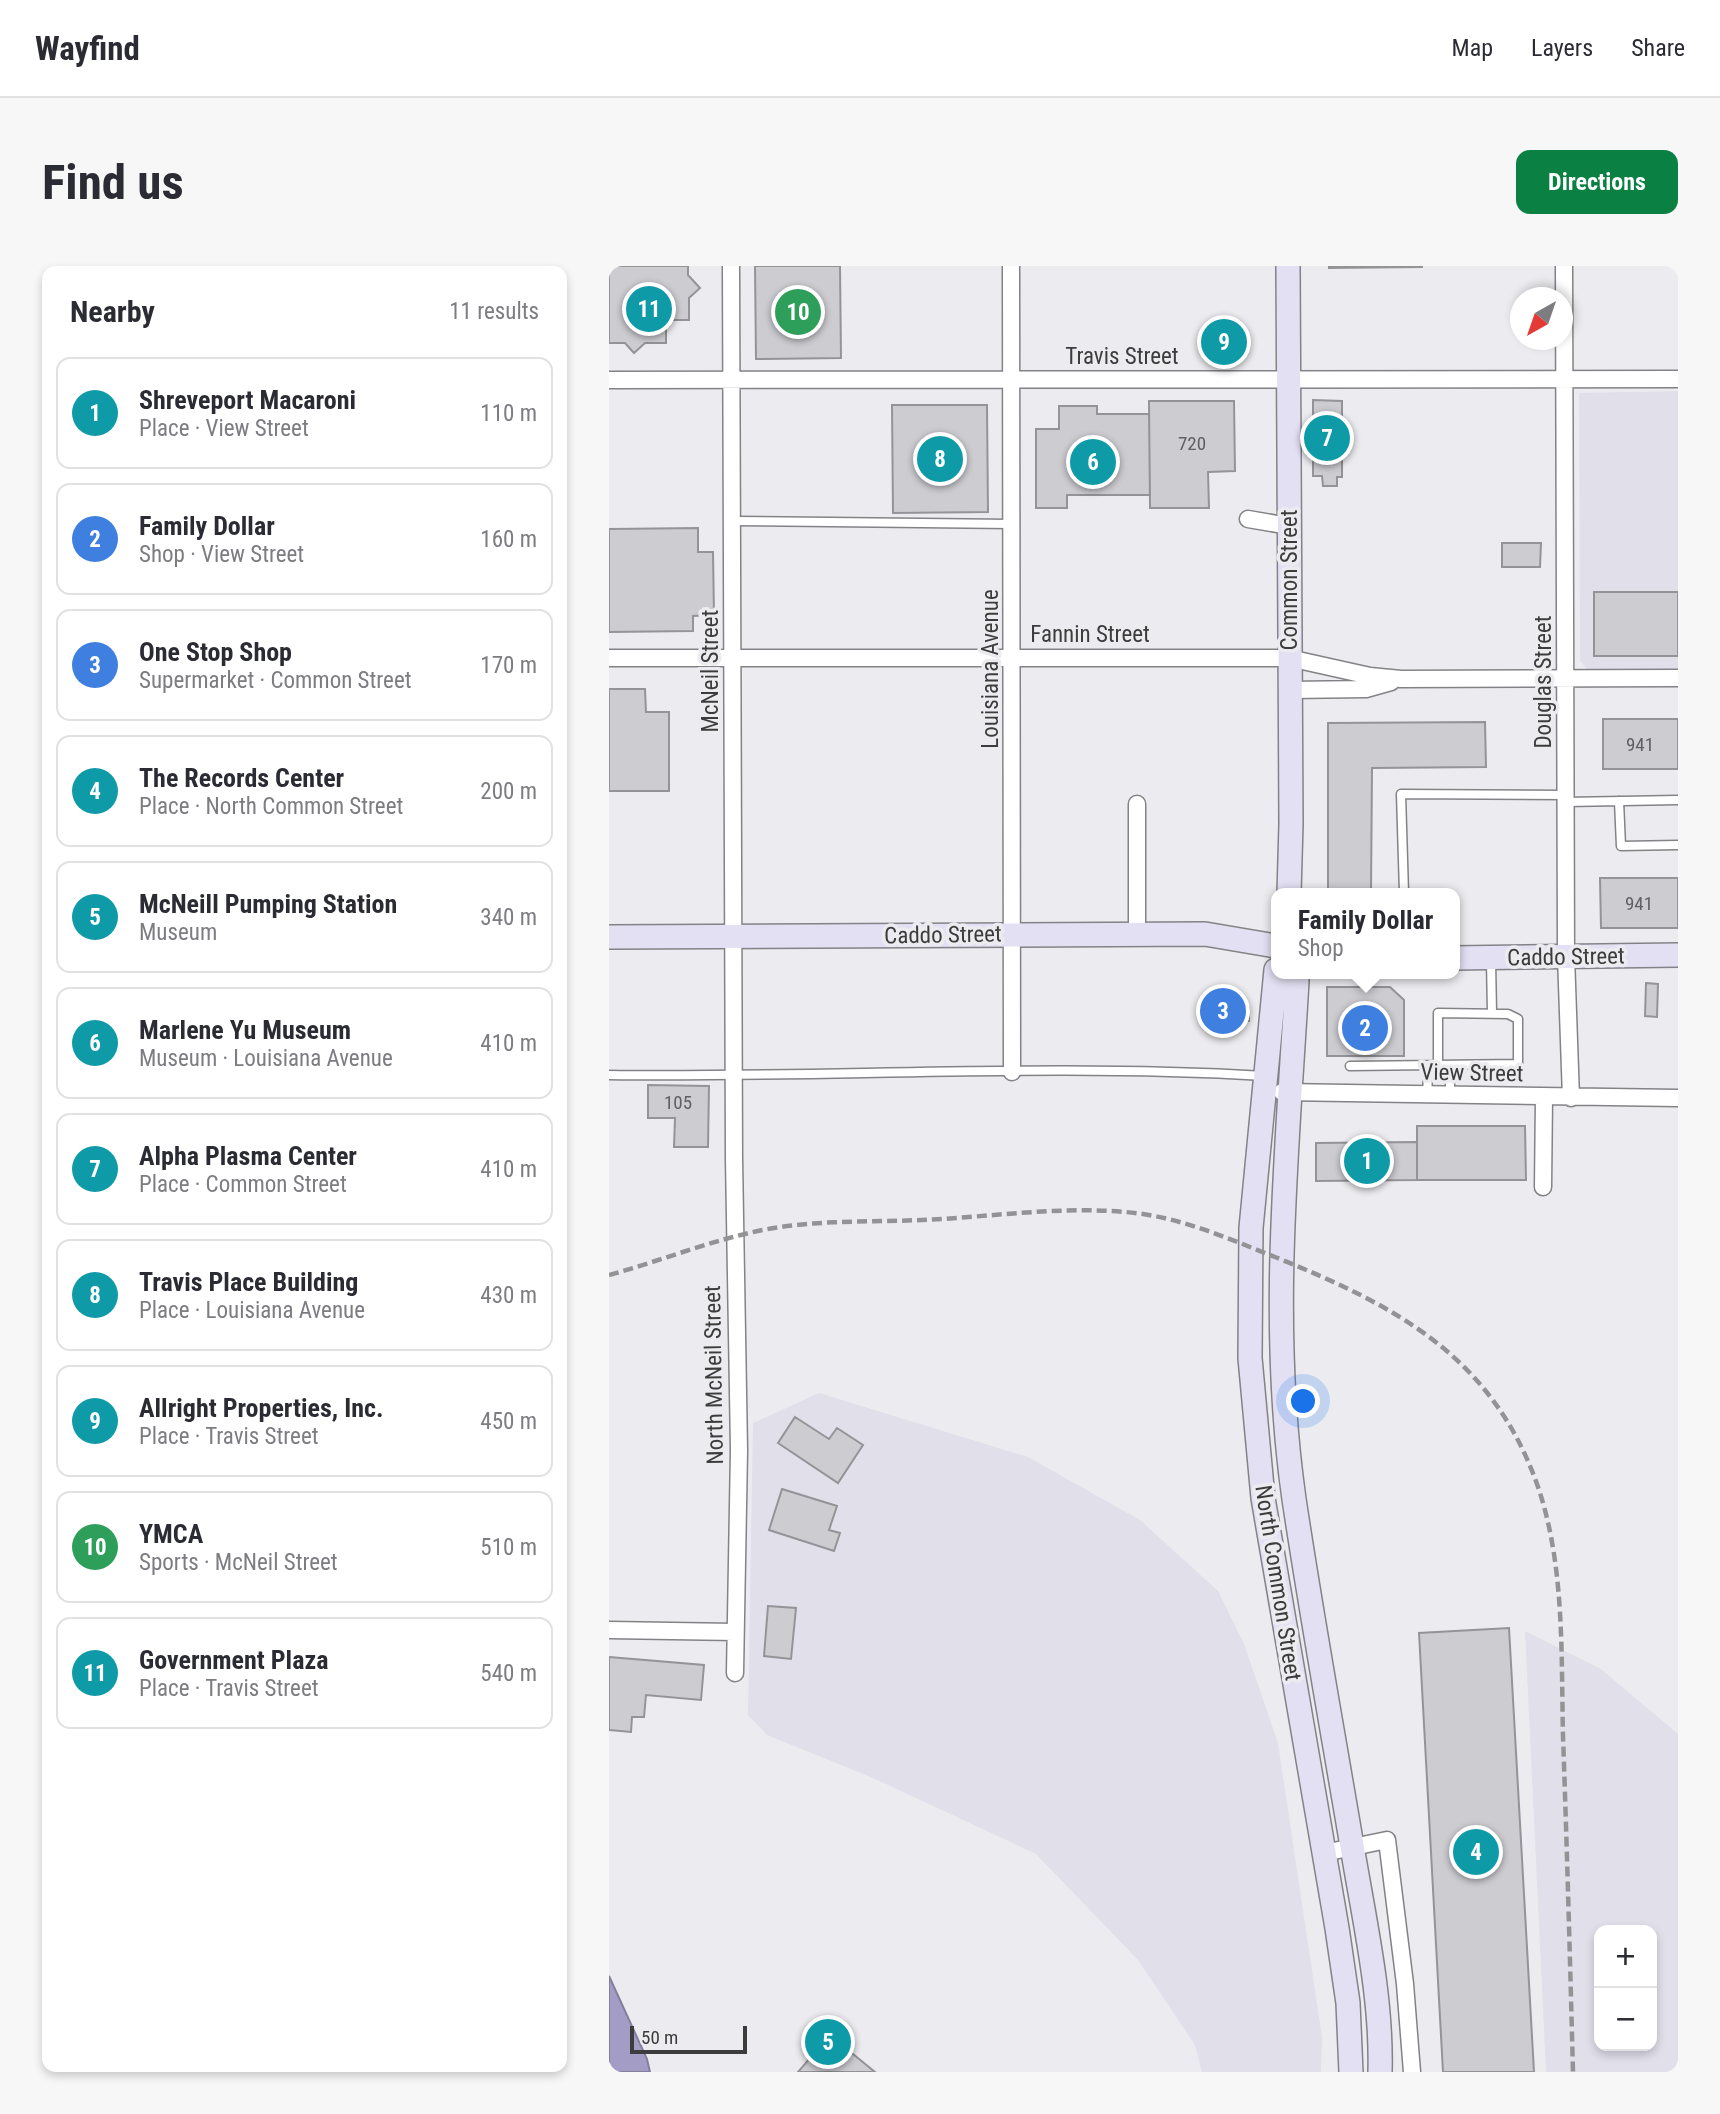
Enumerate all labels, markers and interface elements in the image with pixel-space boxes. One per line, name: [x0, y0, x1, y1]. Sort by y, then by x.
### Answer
text: Wayfind: [35, 29, 140, 68]
text: Map: [1452, 34, 1493, 62]
text: Layers: [1531, 34, 1593, 62]
text: Share: [1631, 34, 1685, 62]
button: Directions: [1516, 150, 1678, 214]
text: Find us: [42, 154, 184, 211]
pin: 11: [626, 283, 672, 335]
pin: 10: [775, 286, 821, 338]
north arrow: [1510, 287, 1573, 350]
text: Nearby: [70, 294, 155, 329]
text: 11 results: [449, 298, 539, 325]
pin: 9: [1201, 316, 1247, 368]
street label: Travis Street: [1065, 343, 1179, 370]
text: Shreveport Macaroni: [139, 385, 356, 415]
text: 1: [89, 400, 101, 427]
text: 110 m: [480, 400, 537, 427]
pin: 7: [1304, 412, 1350, 464]
text: Place · View Street: [139, 415, 309, 442]
house number: 720: [1178, 432, 1206, 455]
pin: 8: [917, 433, 963, 485]
pin: 6: [1070, 436, 1116, 488]
street label: Common Street: [1276, 509, 1303, 651]
text: Family Dollar: [139, 511, 275, 541]
text: 2: [89, 526, 101, 553]
text: 160 m: [480, 526, 537, 553]
text: Shop · View Street: [139, 541, 304, 568]
street label: Louisiana Avenue: [977, 589, 1004, 749]
street label: McNeil Street: [697, 610, 724, 732]
street label: Douglas Street: [1530, 615, 1557, 749]
street label: Fannin Street: [1030, 621, 1150, 648]
text: One Stop Shop: [139, 637, 292, 667]
text: 3: [89, 652, 101, 679]
text: 170 m: [480, 652, 537, 679]
text: Supermarket · Common Street: [139, 667, 412, 694]
house number: 941: [1626, 733, 1654, 756]
text: The Records Center: [139, 763, 344, 793]
text: 4: [89, 778, 101, 805]
text: 200 m: [480, 778, 537, 805]
text: Place · North Common Street: [139, 793, 403, 820]
popup: [1271, 888, 1460, 979]
text: McNeill Pumping Station: [139, 889, 397, 919]
house number: 941: [1625, 892, 1653, 915]
text: 5: [89, 904, 101, 931]
text: 340 m: [480, 904, 537, 931]
text: Family Dollar: [1298, 905, 1433, 935]
text: Museum: [139, 919, 217, 946]
street label: Caddo Street: [884, 920, 1002, 950]
text: Shop: [1298, 935, 1344, 962]
street label: Caddo Street: [1507, 942, 1625, 972]
pin: 3: [1200, 985, 1246, 1037]
pin: 2: [1342, 1002, 1388, 1054]
text: Marlene Yu Museum: [139, 1015, 351, 1045]
text: 6: [89, 1030, 101, 1057]
text: 410 m: [480, 1030, 537, 1057]
text: Museum · Louisiana Avenue: [139, 1045, 393, 1072]
street label: View Street: [1420, 1059, 1524, 1087]
house number: 105: [664, 1091, 692, 1114]
pin: 1: [1344, 1135, 1390, 1187]
text: Alpha Plasma Center: [139, 1141, 357, 1171]
text: 7: [89, 1156, 101, 1183]
text: 410 m: [480, 1156, 537, 1183]
text: Place · Common Street: [139, 1171, 347, 1198]
text: Travis Place Building: [139, 1267, 358, 1297]
text: 8: [89, 1282, 101, 1309]
text: 430 m: [480, 1282, 537, 1309]
street label: North McNeil Street: [699, 1285, 729, 1465]
text: Place · Louisiana Avenue: [139, 1297, 365, 1324]
your location: [1286, 1384, 1320, 1418]
text: Allright Properties, Inc.: [139, 1393, 384, 1423]
text: 9: [89, 1408, 101, 1435]
text: 450 m: [480, 1408, 537, 1435]
text: Place · Travis Street: [139, 1423, 318, 1450]
street label: North Common Street: [1249, 1483, 1307, 1683]
text: YMCA: [139, 1519, 203, 1549]
text: 10: [83, 1534, 107, 1561]
text: 510 m: [480, 1534, 537, 1561]
text: Sports · McNeil Street: [139, 1549, 338, 1576]
text: Government Plaza: [139, 1645, 328, 1675]
text: 11: [83, 1660, 107, 1687]
text: 540 m: [480, 1660, 537, 1687]
text: Place · Travis Street: [139, 1675, 318, 1702]
pin: 4: [1453, 1826, 1499, 1878]
map controls: [1594, 1925, 1657, 2051]
button: +: [1594, 1925, 1657, 1988]
button: −: [1594, 1988, 1657, 2051]
pin: 5: [805, 2016, 851, 2068]
scale bar: [630, 2023, 747, 2055]
text: 50 m: [641, 2026, 678, 2049]

